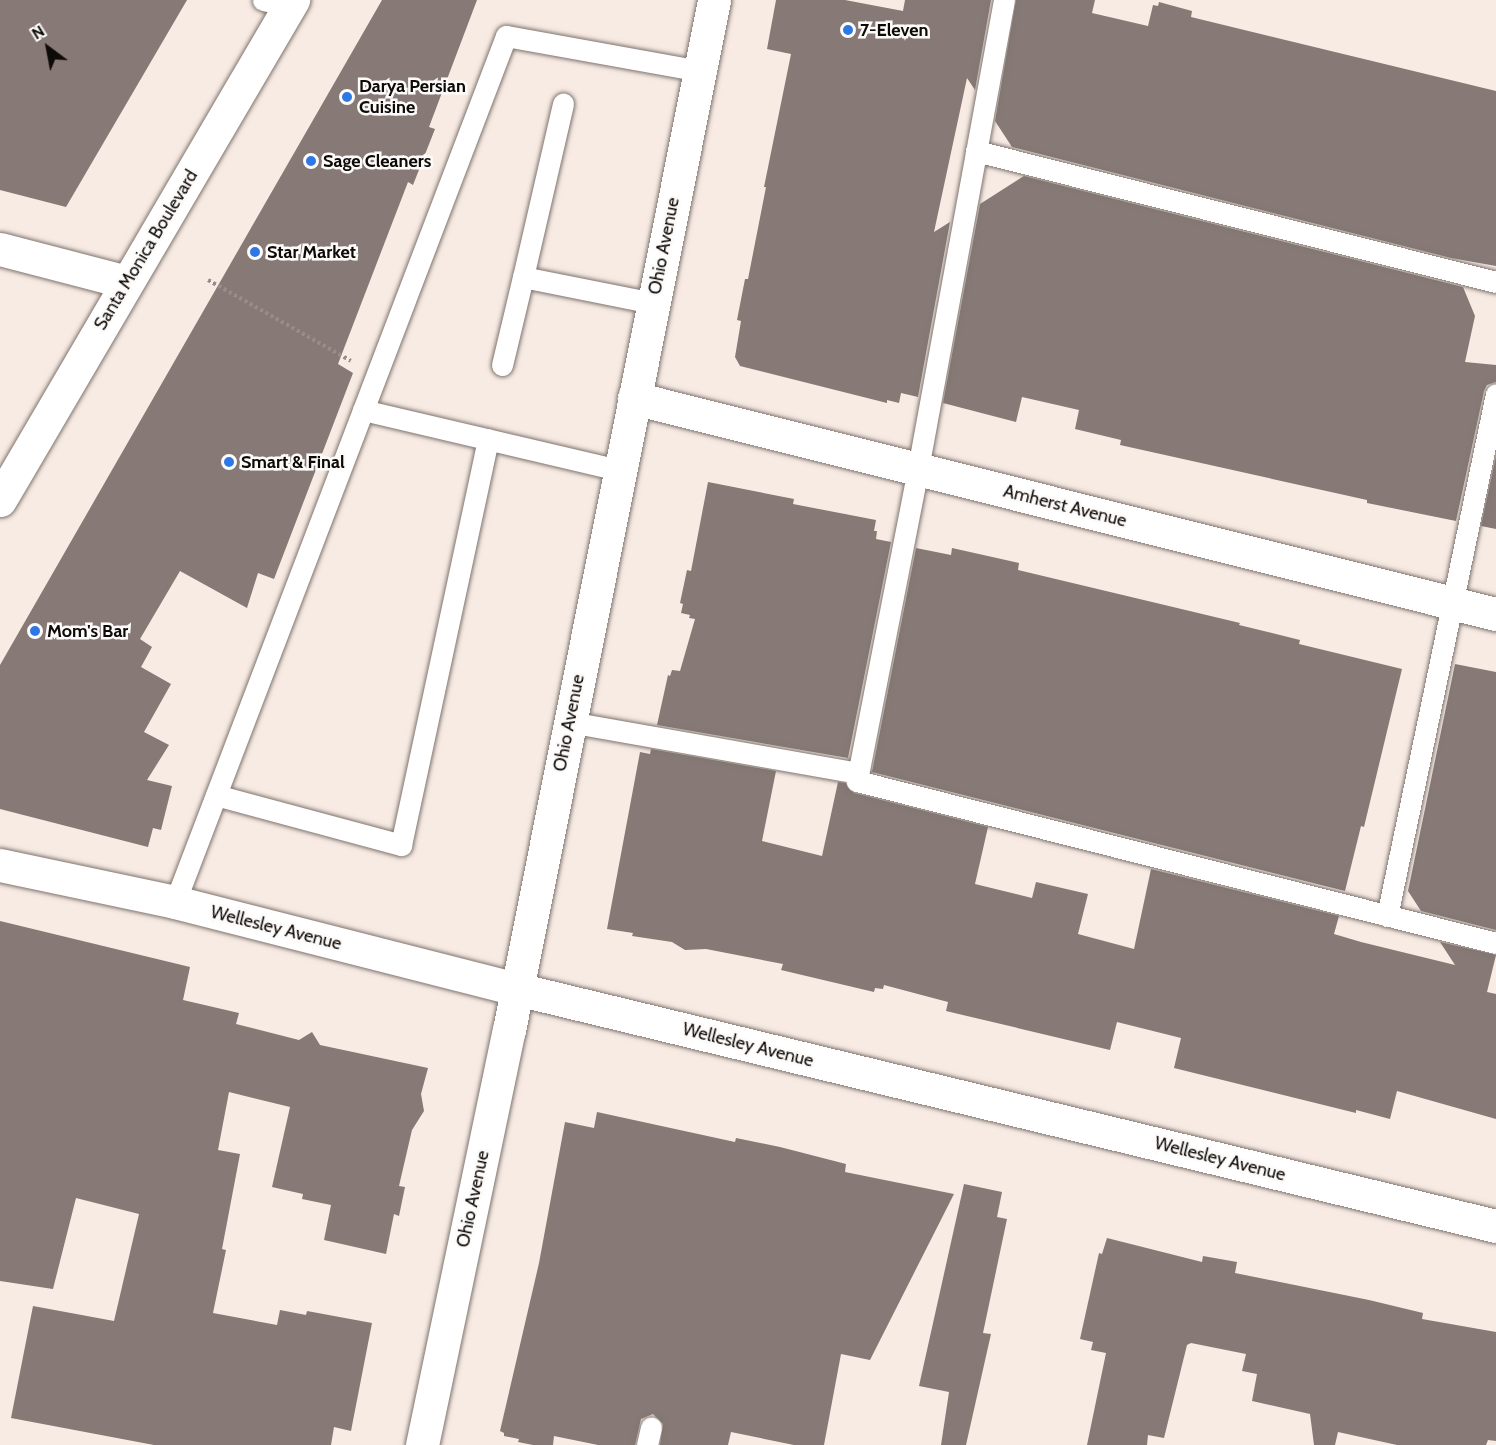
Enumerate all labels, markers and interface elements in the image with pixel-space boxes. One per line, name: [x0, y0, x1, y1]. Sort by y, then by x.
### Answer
north arrow: [18, 18, 78, 78]
place label: 7-Eleven: [860, 19, 928, 41]
text: N: [28, 21, 48, 43]
marker: 7-Eleven: [841, 23, 855, 37]
place label: Darya Persian Cuisine: [359, 76, 466, 118]
marker: Darya Persian Cuisine: [340, 90, 354, 104]
place label: Sage Cleaners: [323, 150, 431, 172]
marker: Sage Cleaners: [304, 154, 318, 168]
street label: Santa Monica Boulevard: [90, 166, 202, 334]
street label: Ohio Avenue: [644, 196, 684, 296]
place label: Star Market: [267, 241, 356, 263]
marker: Star Market: [248, 245, 262, 259]
place label: Smart & Final: [241, 451, 345, 473]
marker: Smart & Final: [222, 455, 236, 469]
street label: Amherst Avenue: [1001, 480, 1129, 532]
place label: Mom's Bar: [47, 620, 128, 642]
marker: Mom's Bar: [28, 624, 42, 638]
street label: Ohio Avenue: [549, 673, 589, 773]
street label: Wellesley Avenue: [208, 901, 344, 955]
street label: Wellesley Avenue: [680, 1018, 816, 1072]
street label: Wellesley Avenue: [1152, 1132, 1288, 1186]
street label: Ohio Avenue: [452, 1149, 494, 1249]

